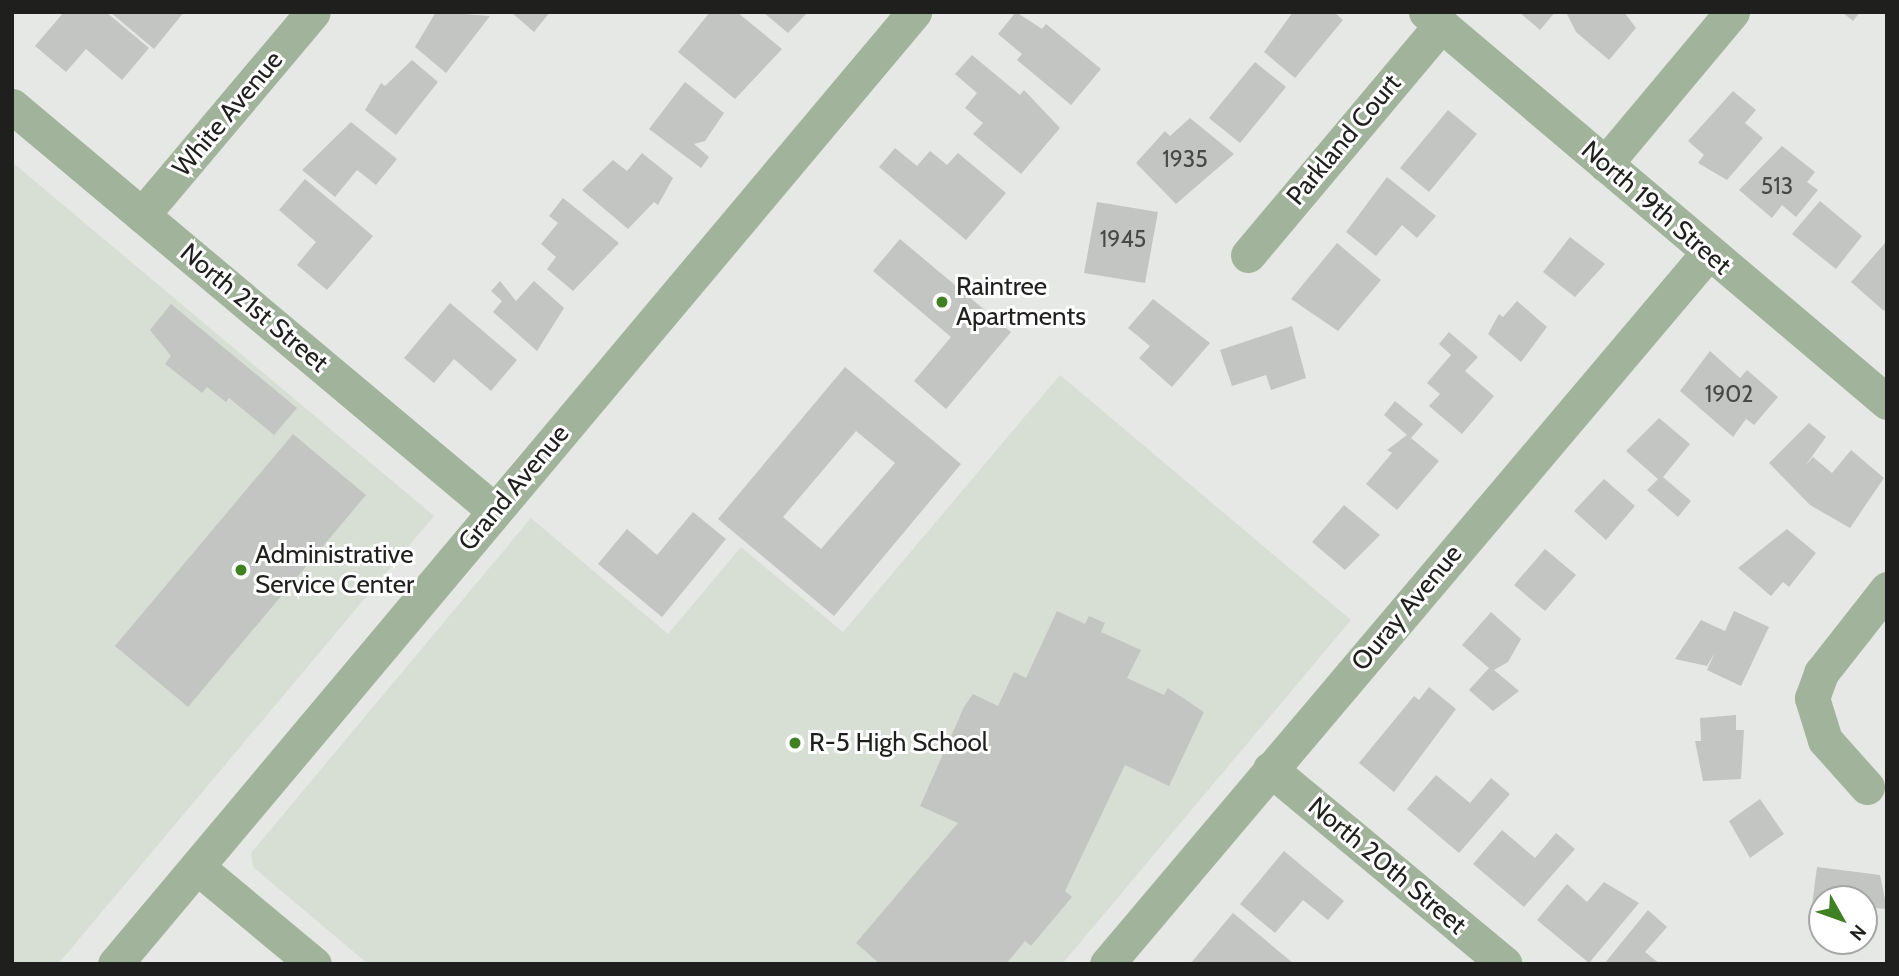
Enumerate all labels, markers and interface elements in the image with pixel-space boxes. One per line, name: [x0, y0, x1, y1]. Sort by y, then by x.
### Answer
street label: White Avenue: [166, 45, 290, 183]
street label: Parkland Court: [1280, 68, 1408, 212]
street label: North 19th Street: [1575, 135, 1737, 281]
house number: 1935: [1162, 145, 1208, 173]
house number: 513: [1761, 172, 1793, 200]
house number: 1945: [1100, 225, 1146, 253]
street label: North 21st Street: [174, 237, 334, 379]
place label: Raintree Apartments: [956, 271, 1086, 332]
marker: Raintree Apartments: [934, 294, 950, 310]
house number: 1902: [1705, 380, 1753, 408]
street label: Grand Avenue: [452, 419, 576, 557]
place label: Administrative Service Center: [255, 539, 414, 600]
street label: Ouray Avenue: [1345, 539, 1469, 677]
marker: Administrative Service Center: [233, 562, 249, 578]
place label: R-5 High School: [809, 727, 988, 759]
marker: R-5 High School: [787, 735, 803, 751]
street label: North 20th Street: [1302, 791, 1472, 941]
north arrow: [1808, 885, 1878, 955]
text: N: [1845, 920, 1871, 945]

